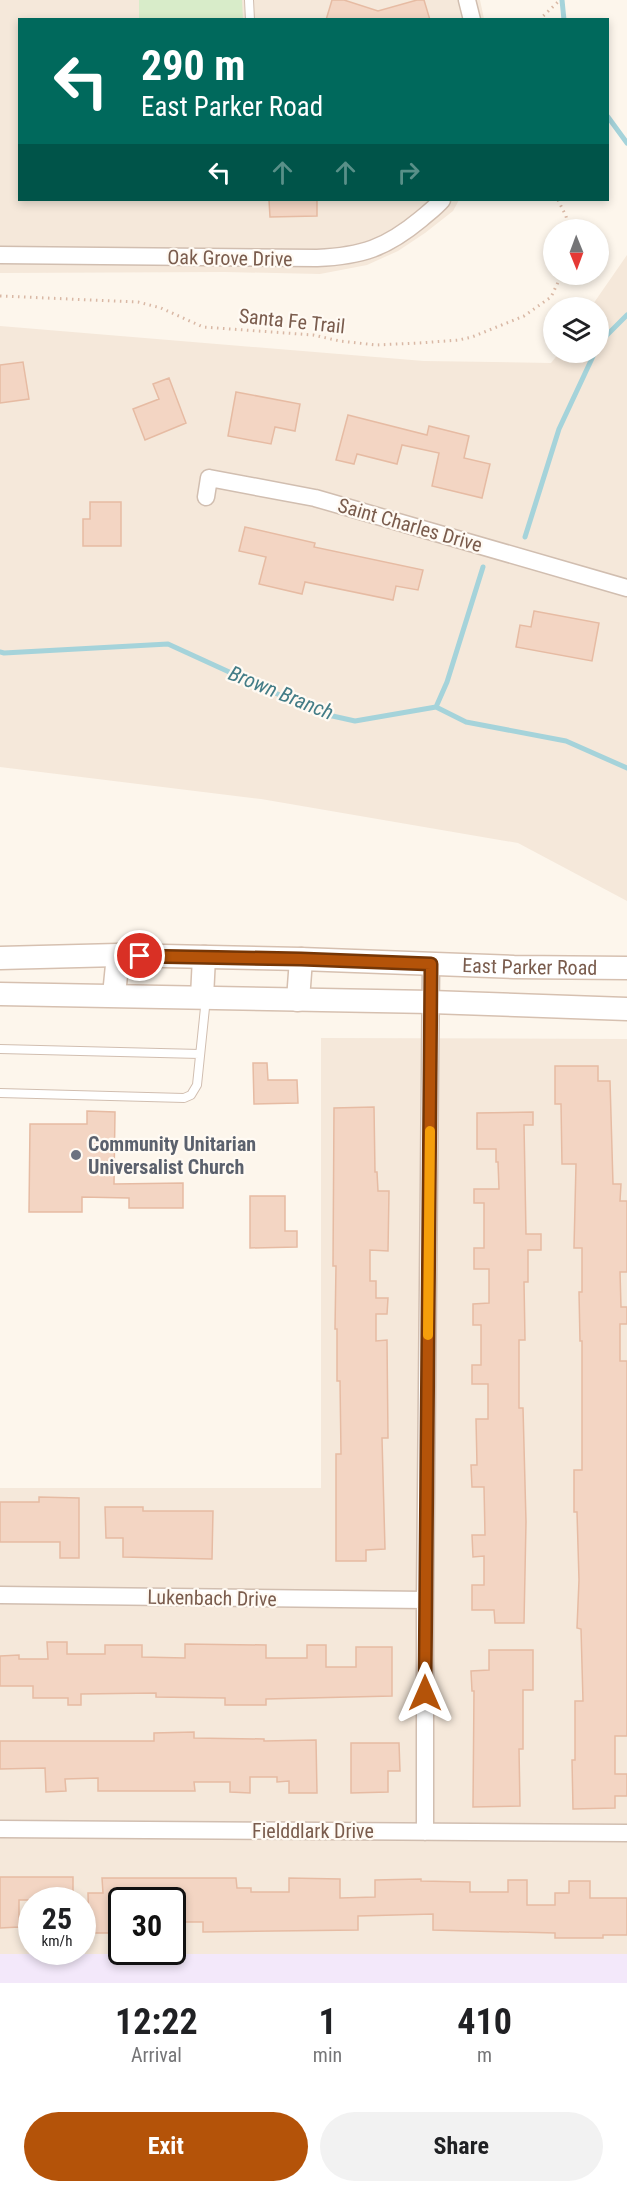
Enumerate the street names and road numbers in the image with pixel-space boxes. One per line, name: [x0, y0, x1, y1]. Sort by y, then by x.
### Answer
street label: Oak Grove Drive: [167, 245, 293, 271]
street label: Santa Fe Trail: [238, 303, 346, 339]
street label: Saint Charles Drive: [335, 493, 485, 557]
street label: East Parker Road: [462, 953, 597, 980]
street label: Lukenbach Drive: [147, 1585, 277, 1611]
street label: Fielddlark Drive: [252, 1819, 374, 1843]

